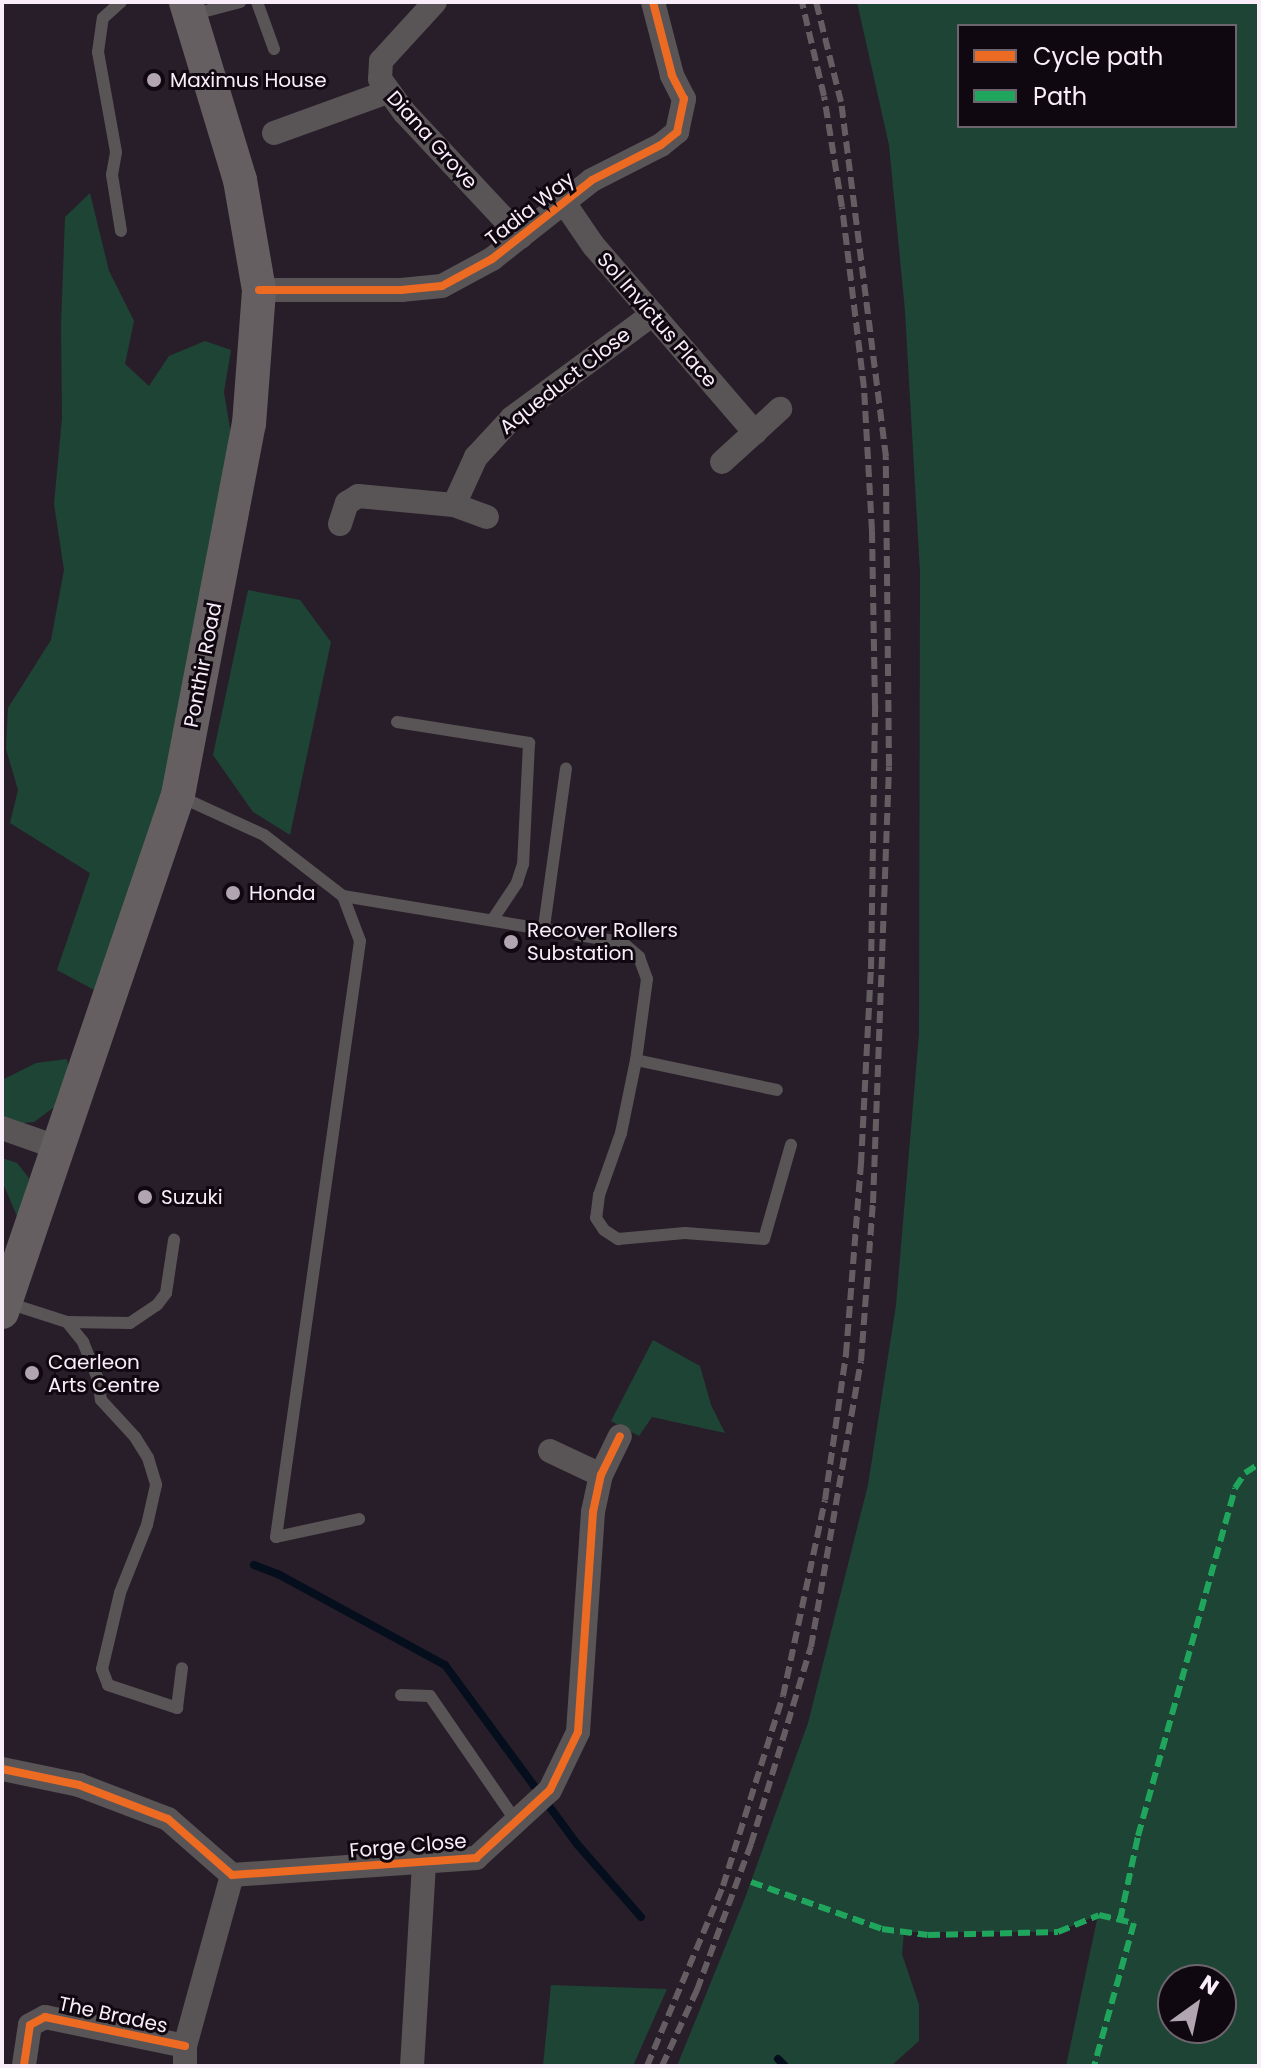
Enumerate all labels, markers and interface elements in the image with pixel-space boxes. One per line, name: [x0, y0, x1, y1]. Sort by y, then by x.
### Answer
legend: [957, 24, 1237, 128]
text: Cycle path: [1033, 40, 1163, 73]
place label: Maximus House: [170, 68, 327, 92]
marker: Maximus House: [145, 71, 163, 89]
text: Path: [1033, 80, 1087, 113]
street label: Diana Grove: [382, 86, 482, 194]
street label: Tadia Way: [481, 167, 579, 251]
street label: Sol Invictus Place: [592, 248, 722, 392]
street label: Aqueduct Close: [495, 323, 635, 439]
street label: Ponthir Road: [179, 600, 227, 730]
place label: Honda: [249, 881, 315, 905]
marker: Honda: [224, 884, 242, 902]
place label: Recover Rollers Substation: [527, 918, 678, 965]
marker: Recover Rollers Substation: [502, 933, 520, 951]
place label: Suzuki: [161, 1185, 223, 1209]
marker: Suzuki: [136, 1188, 154, 1206]
place label: Caerleon Arts Centre: [48, 1350, 160, 1397]
marker: Caerleon Arts Centre: [23, 1364, 41, 1382]
street label: Forge Close: [348, 1829, 468, 1863]
north arrow: [1157, 1964, 1237, 2044]
text: N: [1194, 1968, 1225, 2003]
street label: The Brades: [56, 1992, 170, 2038]

